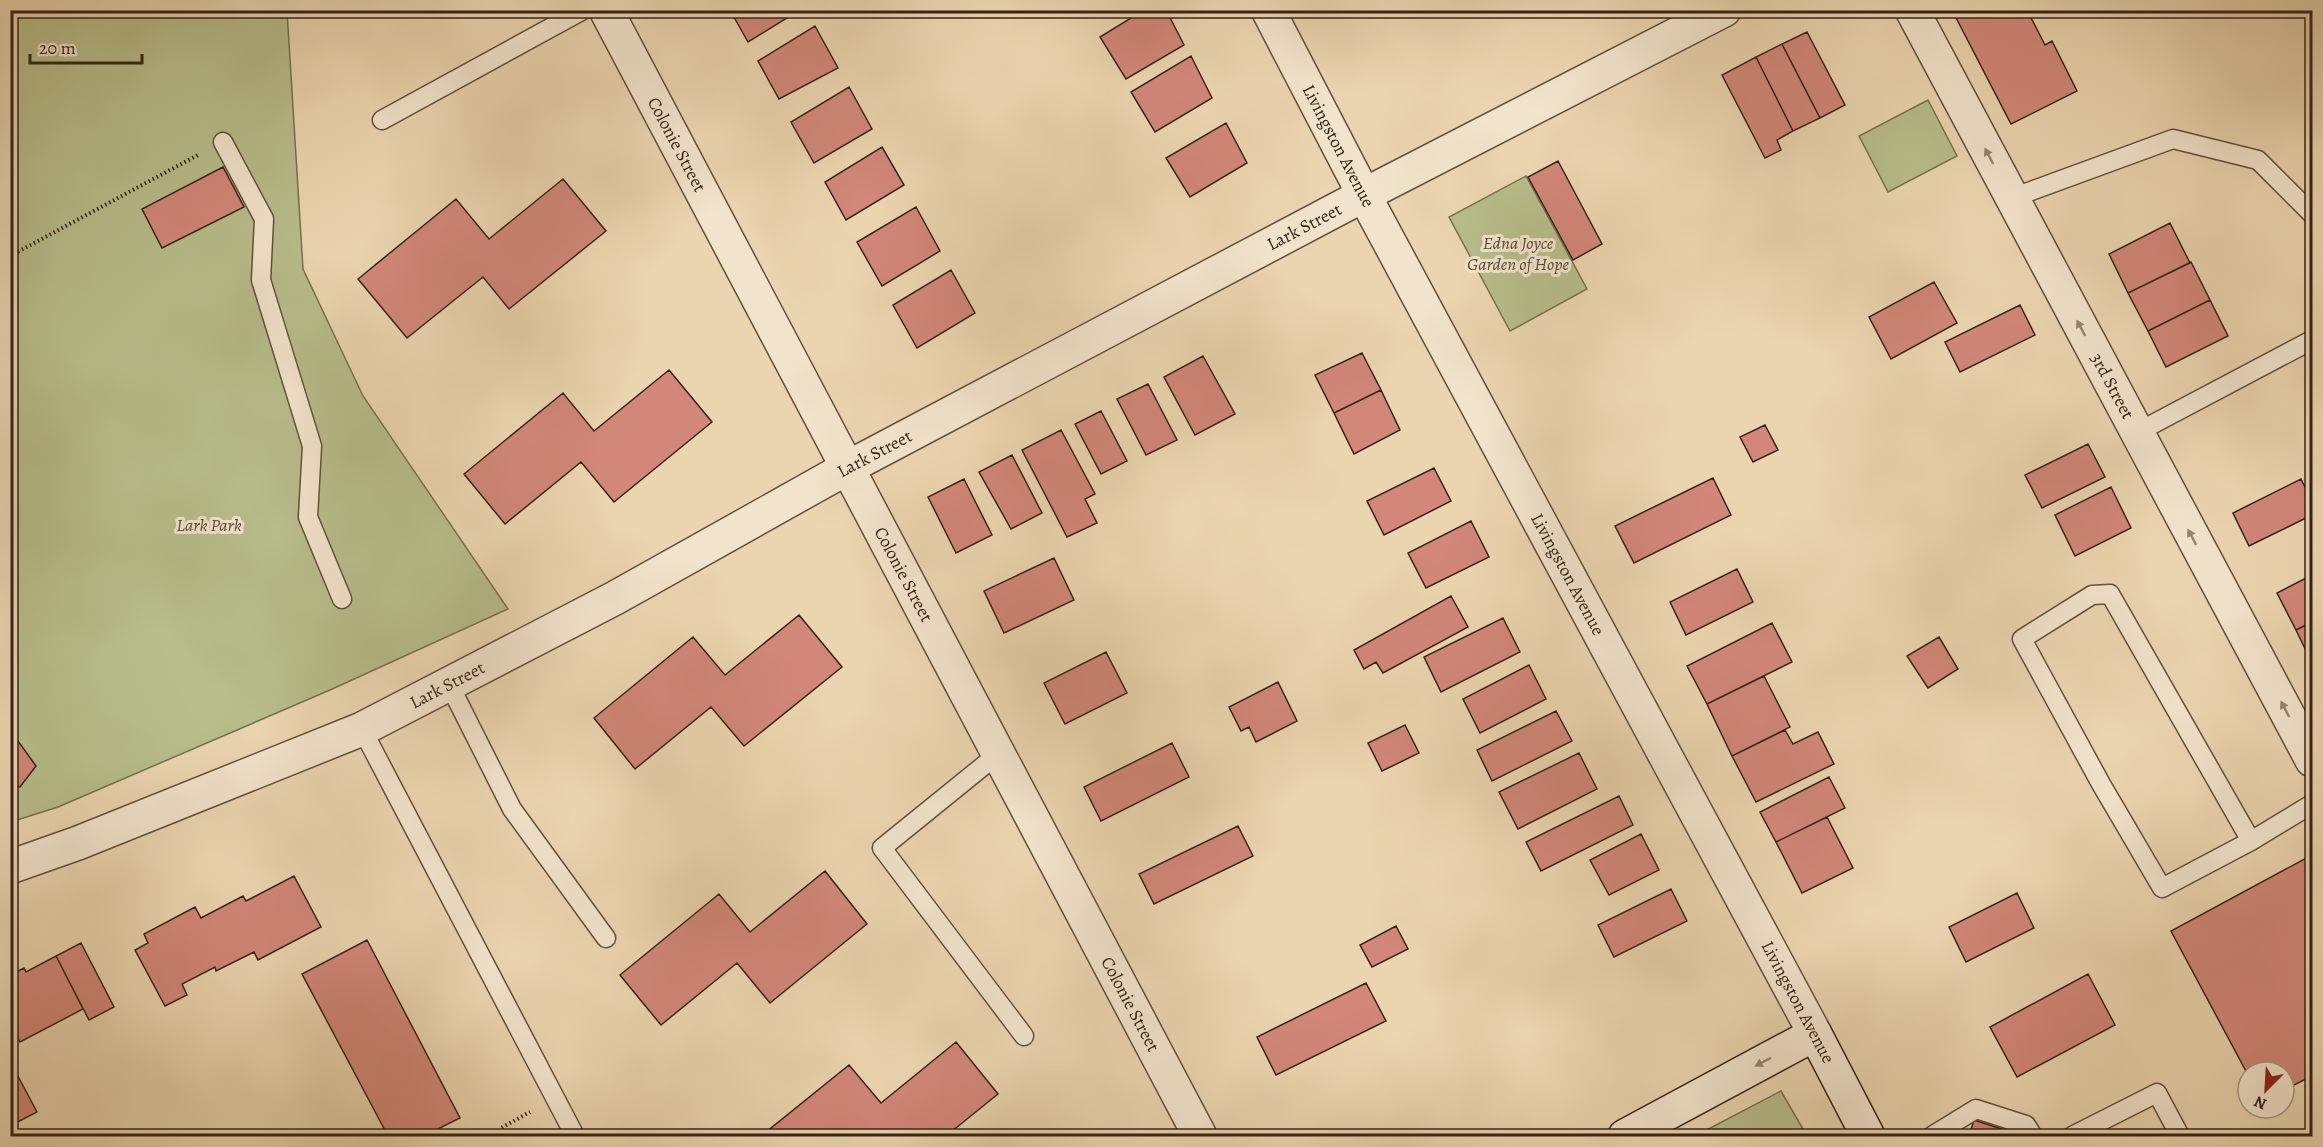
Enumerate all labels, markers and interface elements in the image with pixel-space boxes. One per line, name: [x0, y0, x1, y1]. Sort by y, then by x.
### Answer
scale bar: [30, 27, 142, 65]
text: 20 m: [39, 36, 76, 60]
street label: Livingston Avenue: [1297, 80, 1380, 212]
street label: Colonie Street: [642, 93, 712, 196]
one-way arrow: [1984, 147, 1994, 164]
street label: Lark Street: [1263, 197, 1346, 256]
park label: Edna Joyce Garden of Hope: [1467, 231, 1570, 276]
one-way arrow: [2076, 319, 2086, 336]
street label: 3rd Street: [2085, 349, 2140, 423]
street label: Lark Street: [833, 424, 916, 483]
street label: Livingston Avenue: [1525, 509, 1611, 640]
park label: Lark Park: [176, 513, 242, 537]
street label: Colonie Street: [869, 523, 939, 626]
one-way arrow: [2187, 528, 2197, 545]
street label: Lark Street: [406, 656, 489, 714]
one-way arrow: [2280, 700, 2290, 717]
street label: Livingston Avenue: [1756, 937, 1840, 1067]
street label: Colonie Street: [1096, 952, 1165, 1056]
one-way arrow: [1755, 1057, 1772, 1067]
north arrow: [2236, 1060, 2296, 1120]
text: N: [2250, 1090, 2270, 1115]

